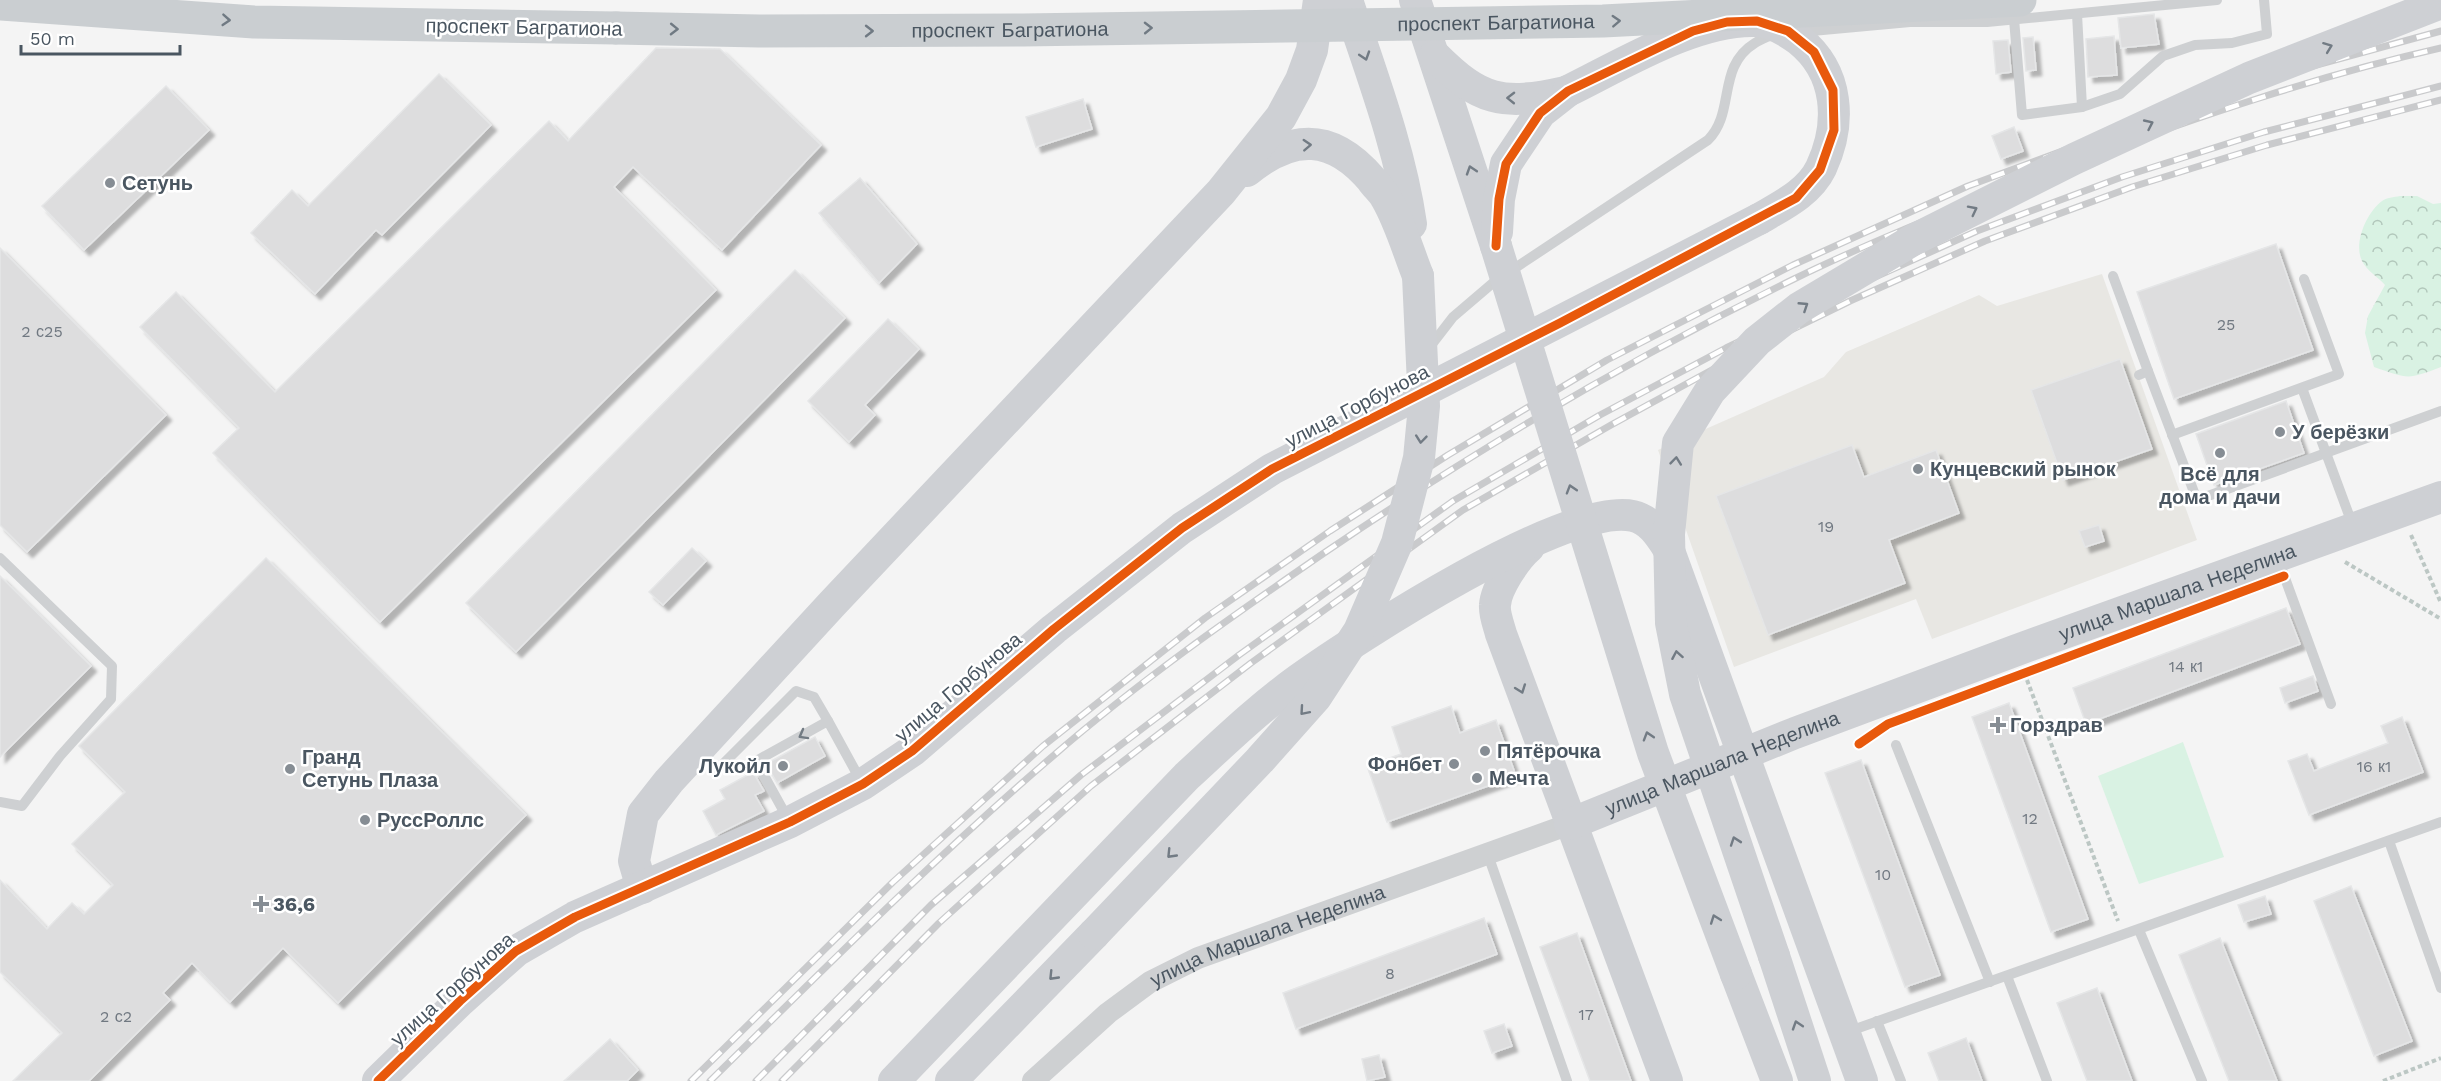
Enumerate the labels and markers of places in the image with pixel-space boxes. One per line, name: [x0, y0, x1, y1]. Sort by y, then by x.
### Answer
place label: Сетунь: [122, 171, 193, 195]
marker: Сетунь: [103, 176, 117, 190]
place label: У берёзки: [2292, 420, 2389, 444]
marker: У берёзки: [2273, 425, 2287, 439]
marker: Всё для дома и дачи: [2213, 446, 2227, 460]
place label: Кунцевский рынок: [1930, 457, 2117, 481]
marker: Кунцевский рынок: [1911, 462, 1925, 476]
place label: Всё для дома и дачи: [2159, 462, 2281, 509]
place label: Горздрав: [2010, 713, 2103, 737]
marker: Горздрав: [1991, 718, 2005, 732]
place label: Пятёрочка: [1497, 739, 1602, 763]
marker: Пятёрочка: [1478, 744, 1492, 758]
place label: Гранд Сетунь Плаза: [302, 745, 439, 792]
place label: Фонбет: [1368, 752, 1442, 776]
place label: Лукойл: [699, 754, 771, 778]
marker: Фонбет: [1447, 757, 1461, 771]
marker: Лукойл: [776, 759, 790, 773]
marker: Гранд Сетунь Плаза: [283, 762, 297, 776]
place label: Мечта: [1489, 766, 1550, 790]
marker: Мечта: [1470, 771, 1484, 785]
place label: РуссРоллс: [377, 808, 484, 832]
marker: РуссРоллс: [358, 813, 372, 827]
place label: 36,6: [273, 892, 315, 916]
marker: 36,6: [254, 897, 268, 911]

